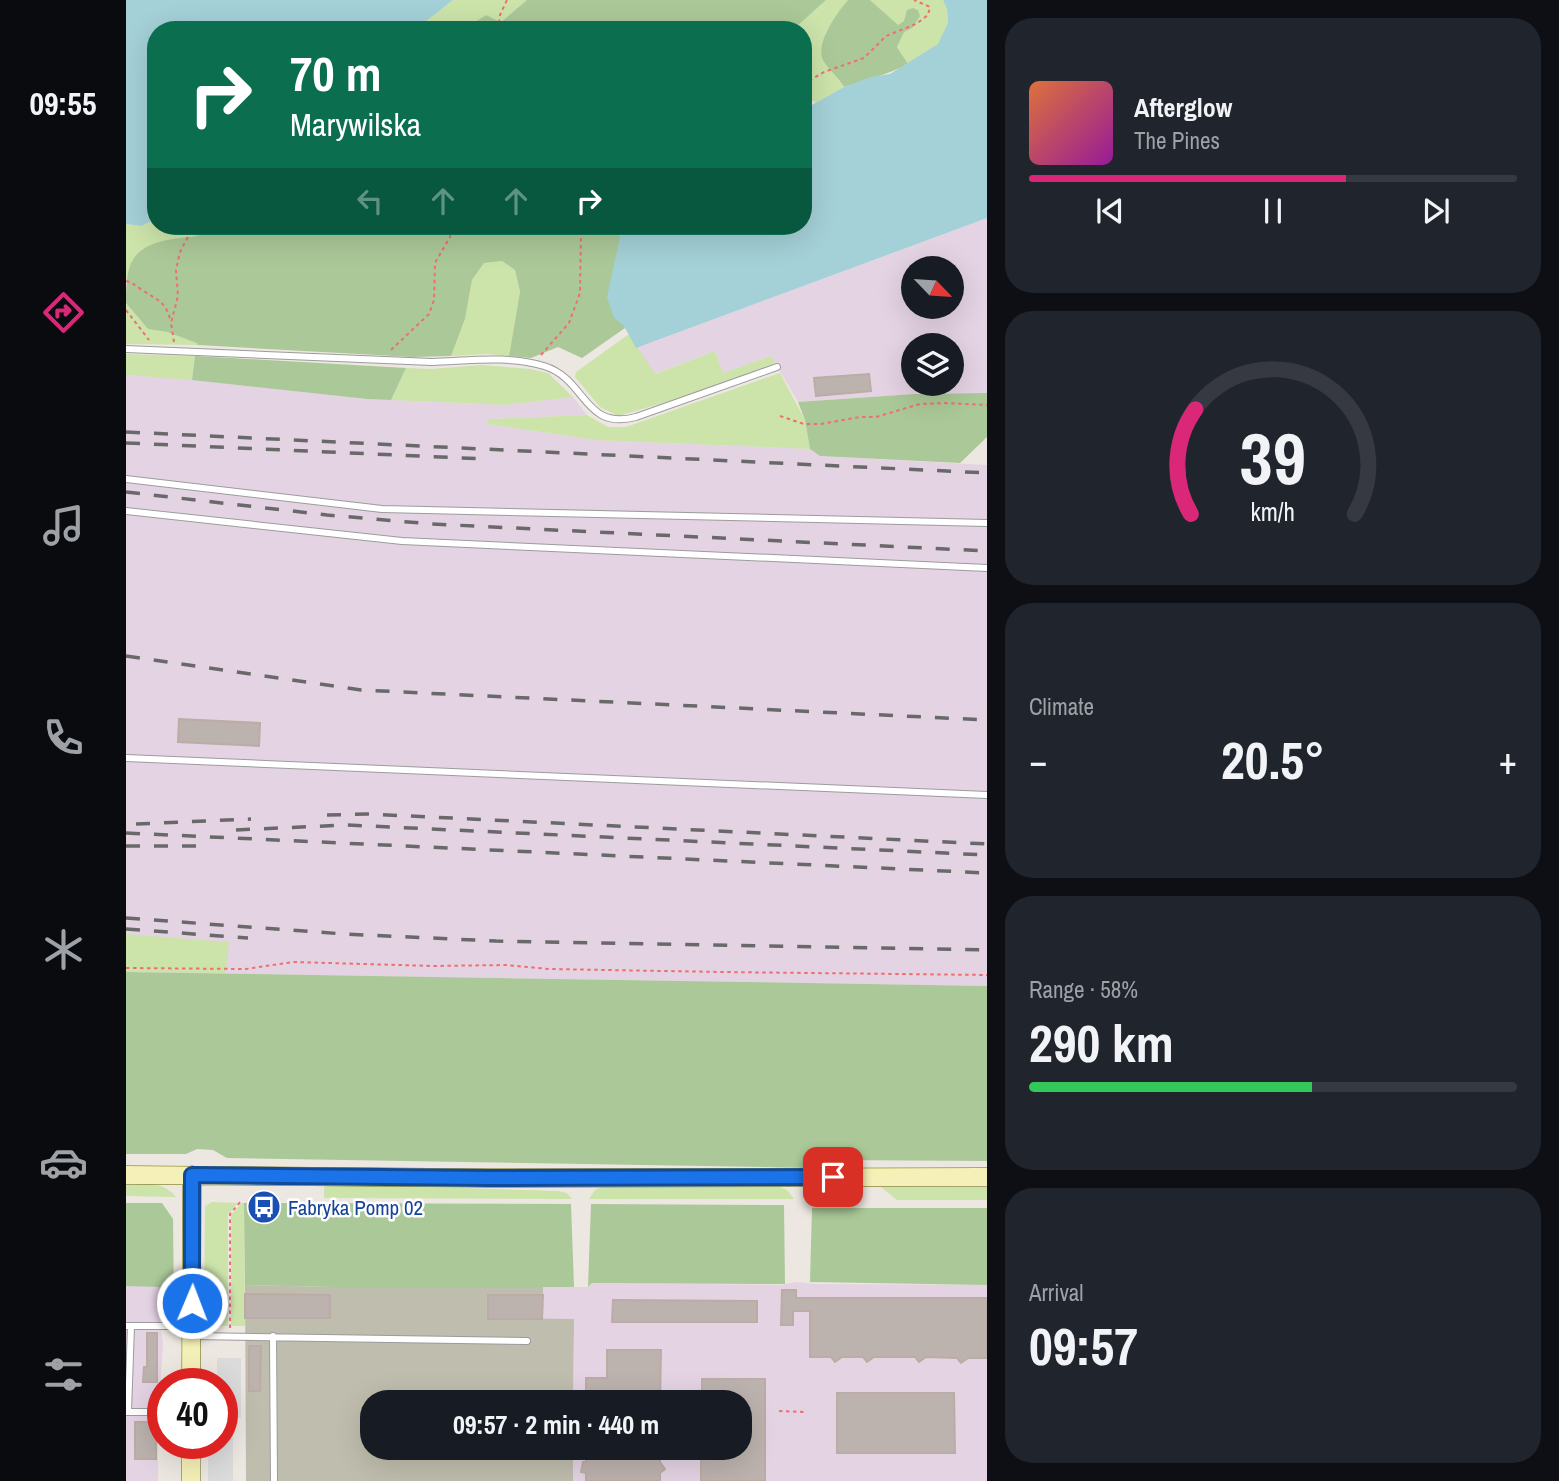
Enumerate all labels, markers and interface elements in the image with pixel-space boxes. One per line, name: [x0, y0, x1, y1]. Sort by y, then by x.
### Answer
text: 70 m: [290, 40, 382, 106]
icon: right: [175, 49, 266, 140]
text: 09:55: [29, 82, 97, 125]
text: Afterglow: [1134, 90, 1232, 125]
text: Marywilska: [290, 103, 421, 146]
text: The Pines: [1134, 125, 1220, 156]
icon: left: [351, 182, 389, 220]
icon: ahead: [424, 182, 462, 220]
icon: ahead: [497, 182, 535, 220]
icon: right: [570, 182, 608, 220]
icon: previous: [1091, 192, 1129, 230]
icon: pause: [1254, 192, 1292, 230]
icon: next: [1417, 192, 1455, 230]
north arrow: [901, 256, 964, 318]
map controls: [901, 256, 964, 396]
icon: directions: [39, 288, 88, 337]
button: layers: [901, 333, 964, 396]
text: 39: [1240, 409, 1306, 507]
text: km/h: [1251, 495, 1295, 529]
icon: music: [39, 501, 88, 550]
text: Climate: [1029, 691, 1094, 722]
icon: phone: [39, 713, 88, 762]
text: 20.5°: [1221, 725, 1325, 795]
text: −: [1029, 735, 1047, 786]
text: +: [1499, 735, 1517, 786]
icon: climate: [39, 925, 88, 974]
text: Range · 58%: [1029, 974, 1138, 1005]
text: 290 km: [1029, 1008, 1174, 1078]
icon: car: [39, 1138, 88, 1187]
pin: [803, 1147, 863, 1207]
icon: arrive: [814, 1158, 852, 1196]
bus stop icon: Fabryka Pomp 02: [245, 1188, 283, 1226]
place label: Fabryka Pomp 02: [288, 1193, 423, 1222]
position arrow: [155, 1266, 229, 1340]
text: Arrival: [1029, 1277, 1084, 1308]
text: 09:57: [1029, 1311, 1138, 1381]
icon: filters: [39, 1350, 88, 1399]
speed limit sign: 40: [147, 1368, 238, 1459]
text: 09:57 · 2 min · 440 m: [453, 1407, 659, 1442]

